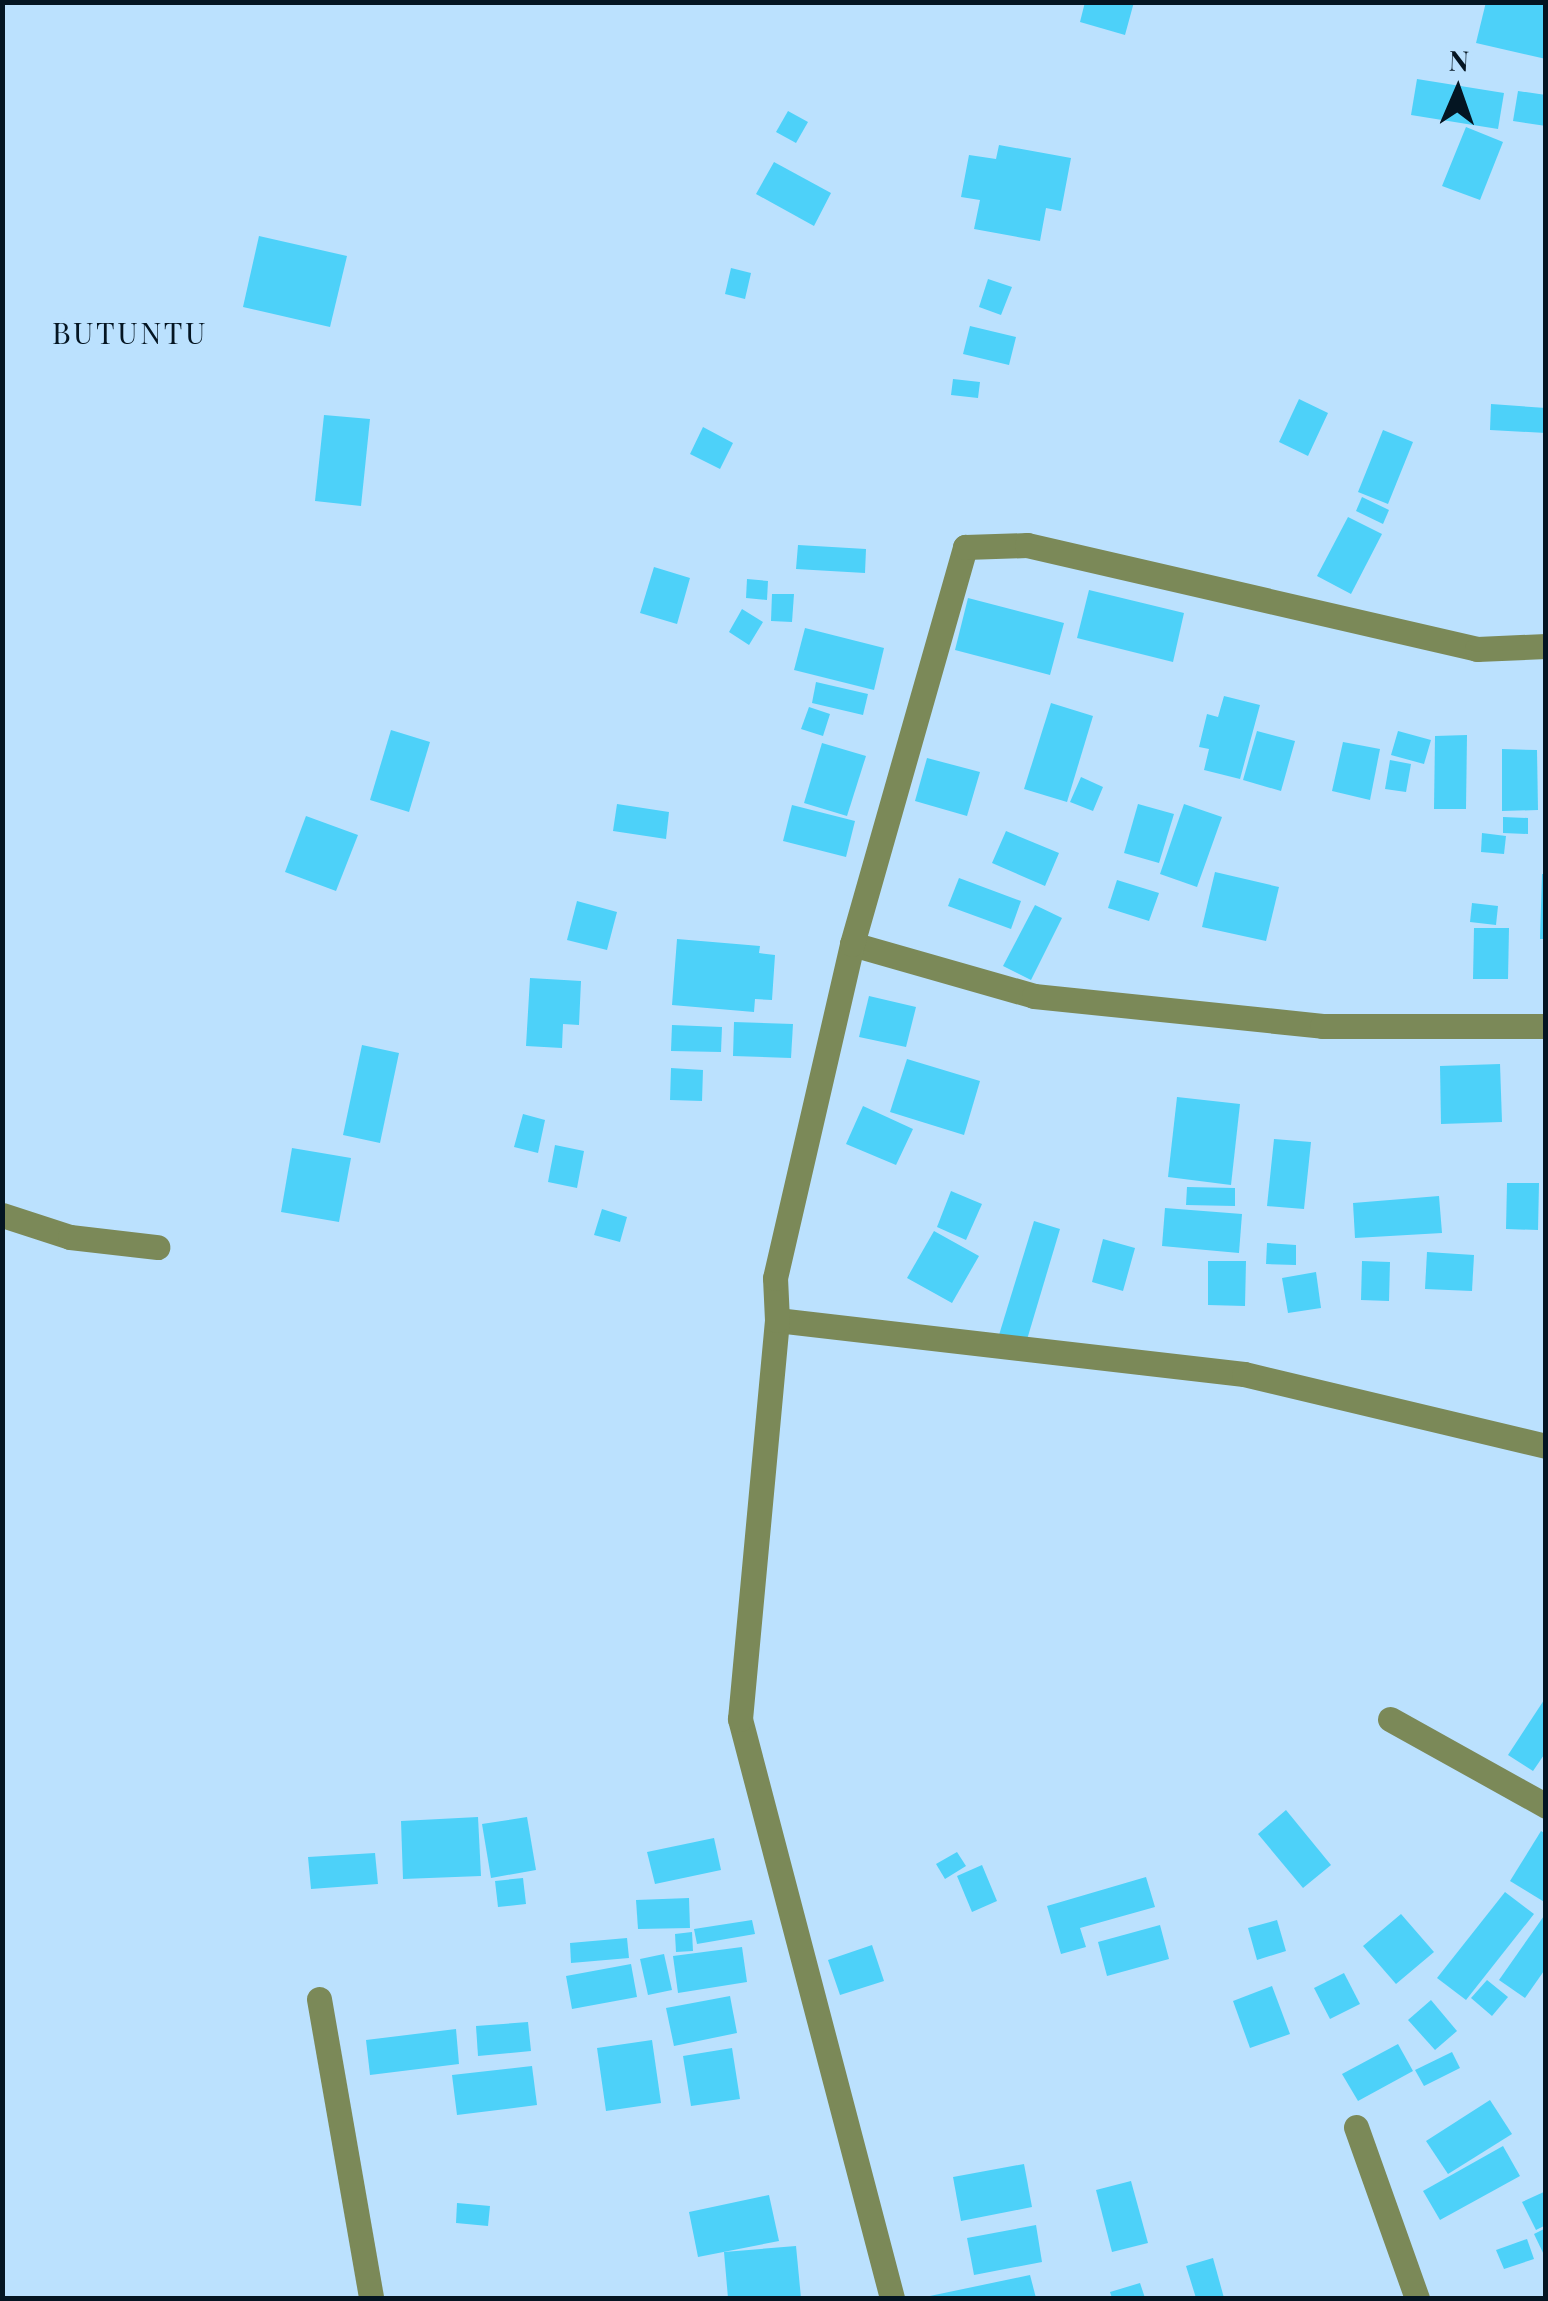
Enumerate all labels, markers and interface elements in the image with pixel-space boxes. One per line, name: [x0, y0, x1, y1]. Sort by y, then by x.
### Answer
north arrow: [1408, 40, 1508, 140]
text: N: [1448, 41, 1470, 78]
district label: BUTUNTU: [52, 314, 208, 350]

